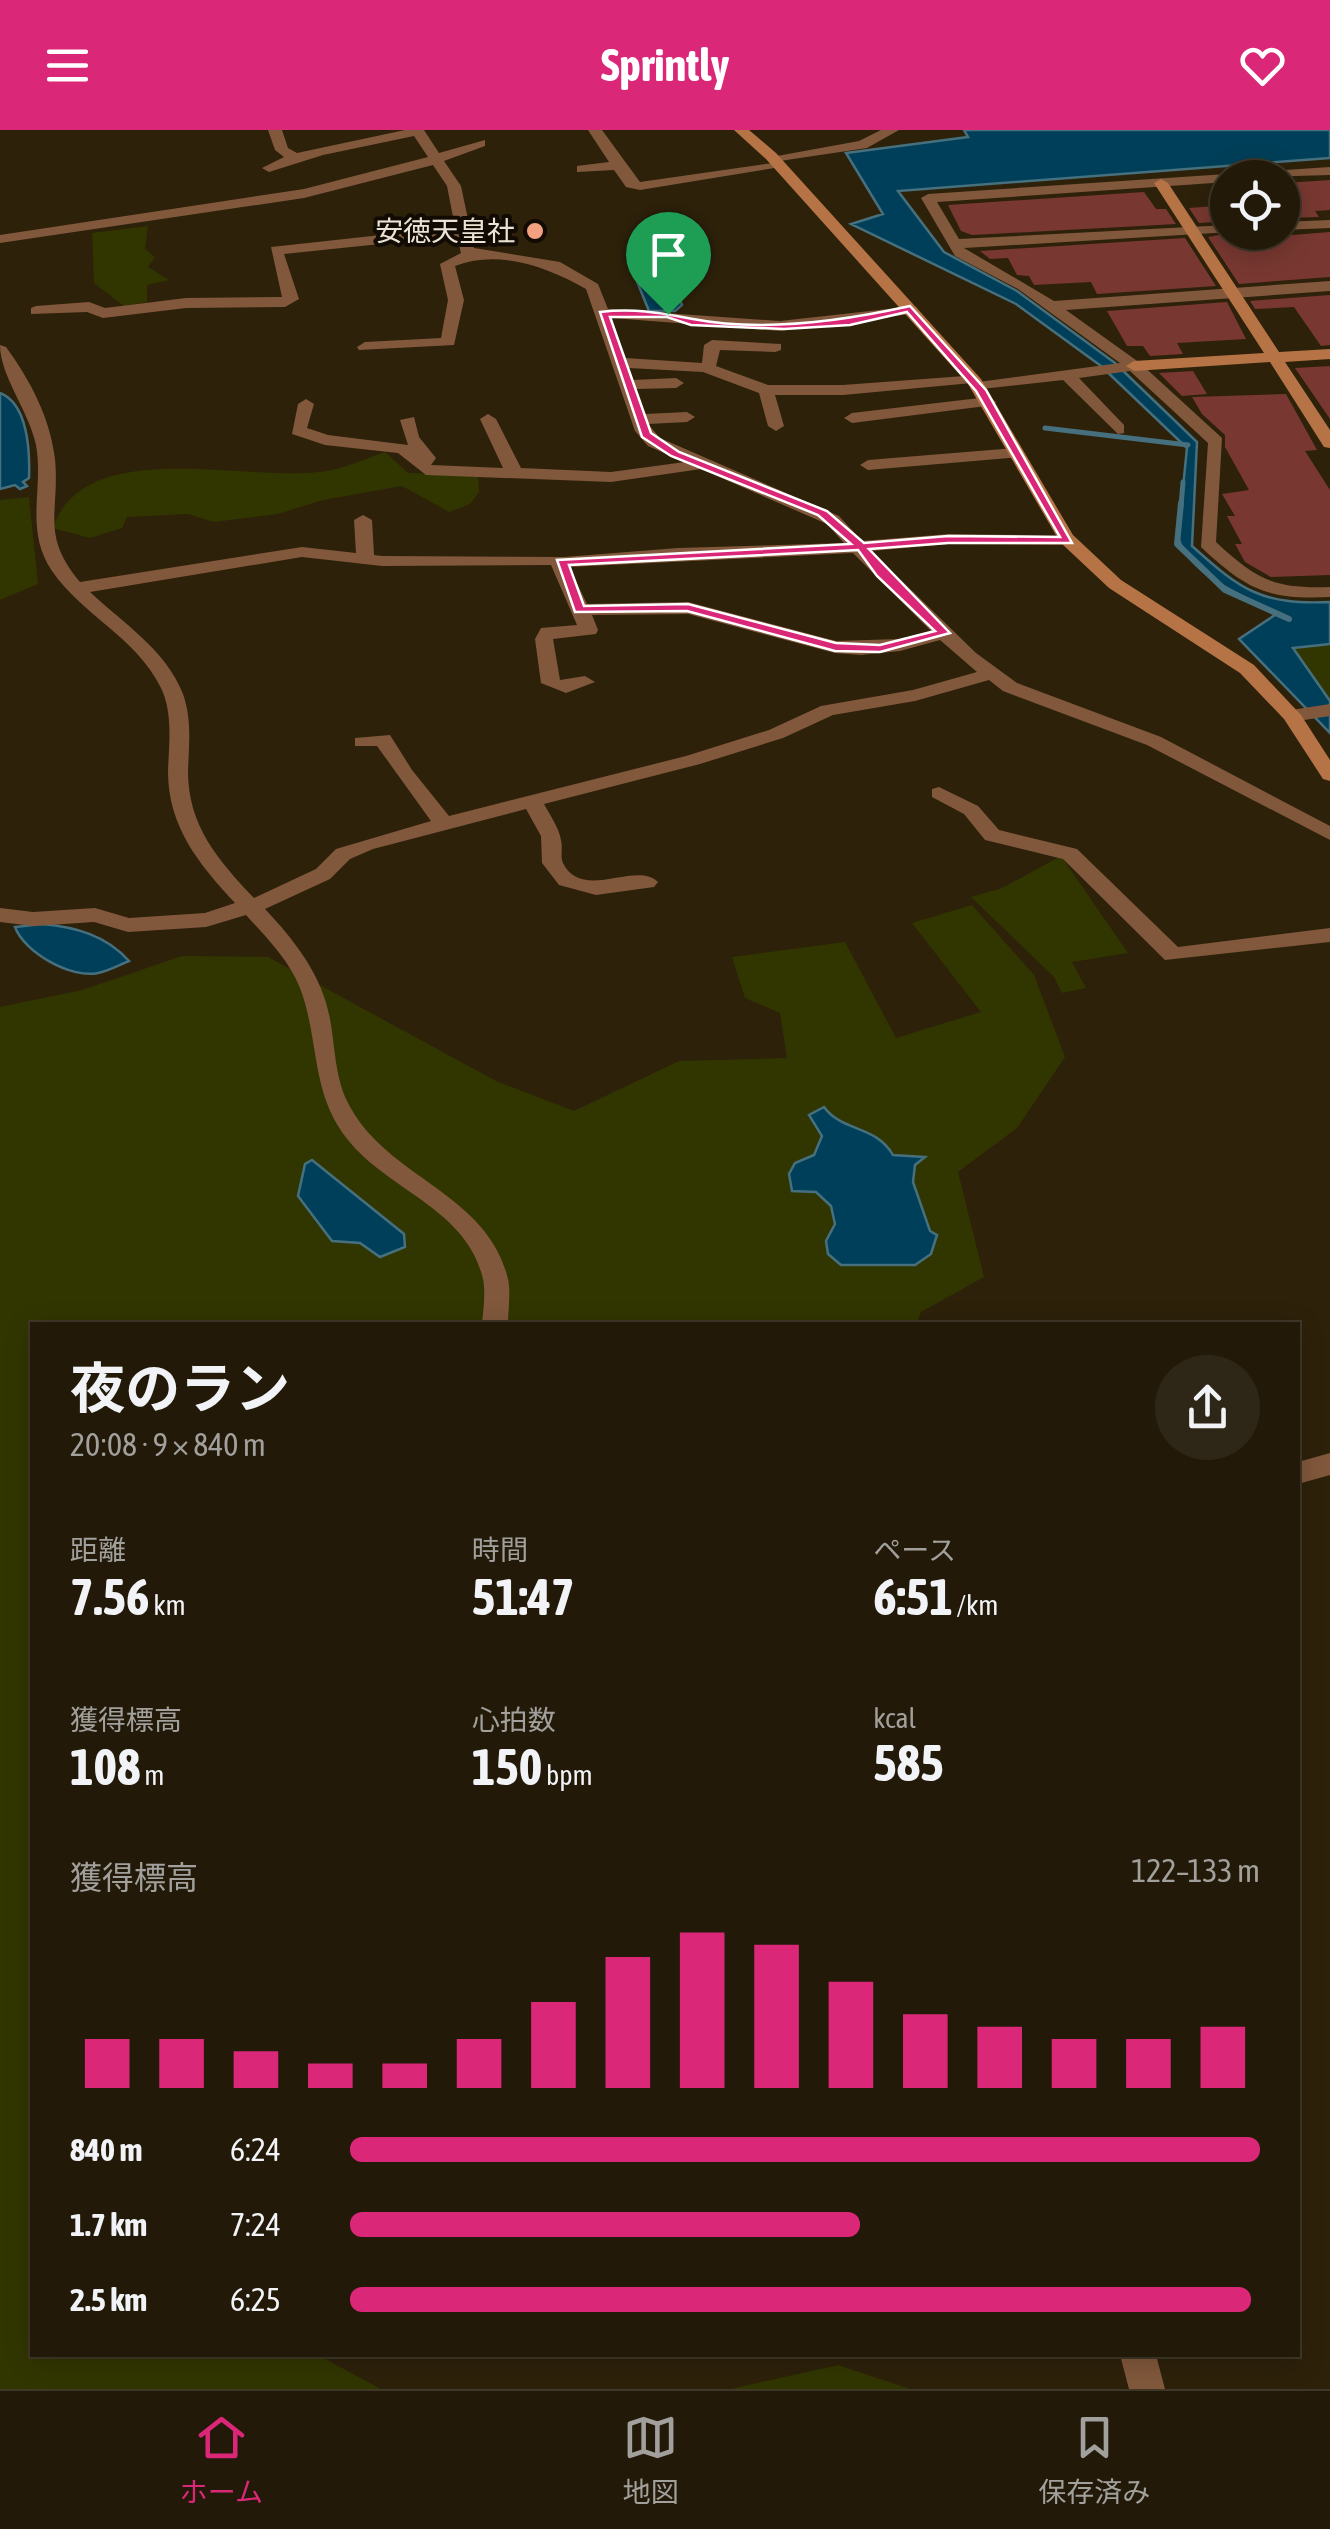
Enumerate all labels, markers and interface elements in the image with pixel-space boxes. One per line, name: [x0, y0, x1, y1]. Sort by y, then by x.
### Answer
icon: menu: [40, 38, 95, 93]
icon: heart: [1235, 38, 1290, 93]
text: Sprintly: [601, 39, 729, 91]
map controls: [1210, 160, 1300, 250]
button: locate: [1210, 160, 1300, 250]
pin: [626, 212, 711, 315]
place label: 安徳天皇社: [375, 215, 515, 247]
marker: 安徳天皇社: [524, 220, 546, 242]
icon: arrive: [641, 227, 696, 282]
button: share: [1155, 1355, 1260, 1460]
text: 夜のラン: [70, 1357, 290, 1420]
text: 20:08 · 9 × 840 m: [70, 1426, 266, 1463]
text: 距離: [70, 1534, 126, 1566]
text: 時間: [472, 1534, 528, 1566]
text: ペース: [873, 1534, 956, 1566]
text: 7.56: [70, 1568, 149, 1626]
text: 51:47: [472, 1568, 575, 1626]
text: 6:51: [873, 1568, 953, 1626]
text: km: [149, 1589, 186, 1621]
text: /km: [953, 1589, 999, 1621]
text: kcal: [873, 1702, 916, 1734]
text: 獲得標高: [70, 1704, 182, 1736]
text: 心拍数: [472, 1704, 556, 1736]
text: 585: [873, 1734, 944, 1792]
text: 108: [70, 1738, 141, 1796]
text: 150: [472, 1738, 542, 1796]
text: m: [141, 1759, 165, 1791]
text: bpm: [542, 1759, 593, 1791]
text: 122–133 m: [1131, 1852, 1260, 1889]
text: 獲得標高: [70, 1859, 198, 1896]
text: 840 m: [70, 2131, 143, 2168]
text: 6:24: [230, 2131, 281, 2168]
text: 1.7 km: [70, 2206, 147, 2243]
text: 7:24: [230, 2206, 281, 2243]
text: 2.5 km: [70, 2281, 147, 2318]
text: 6:25: [230, 2281, 281, 2318]
tab: ホーム: [180, 2410, 263, 2510]
tab: 地図: [623, 2410, 679, 2510]
tab: 保存済み: [1038, 2410, 1150, 2510]

